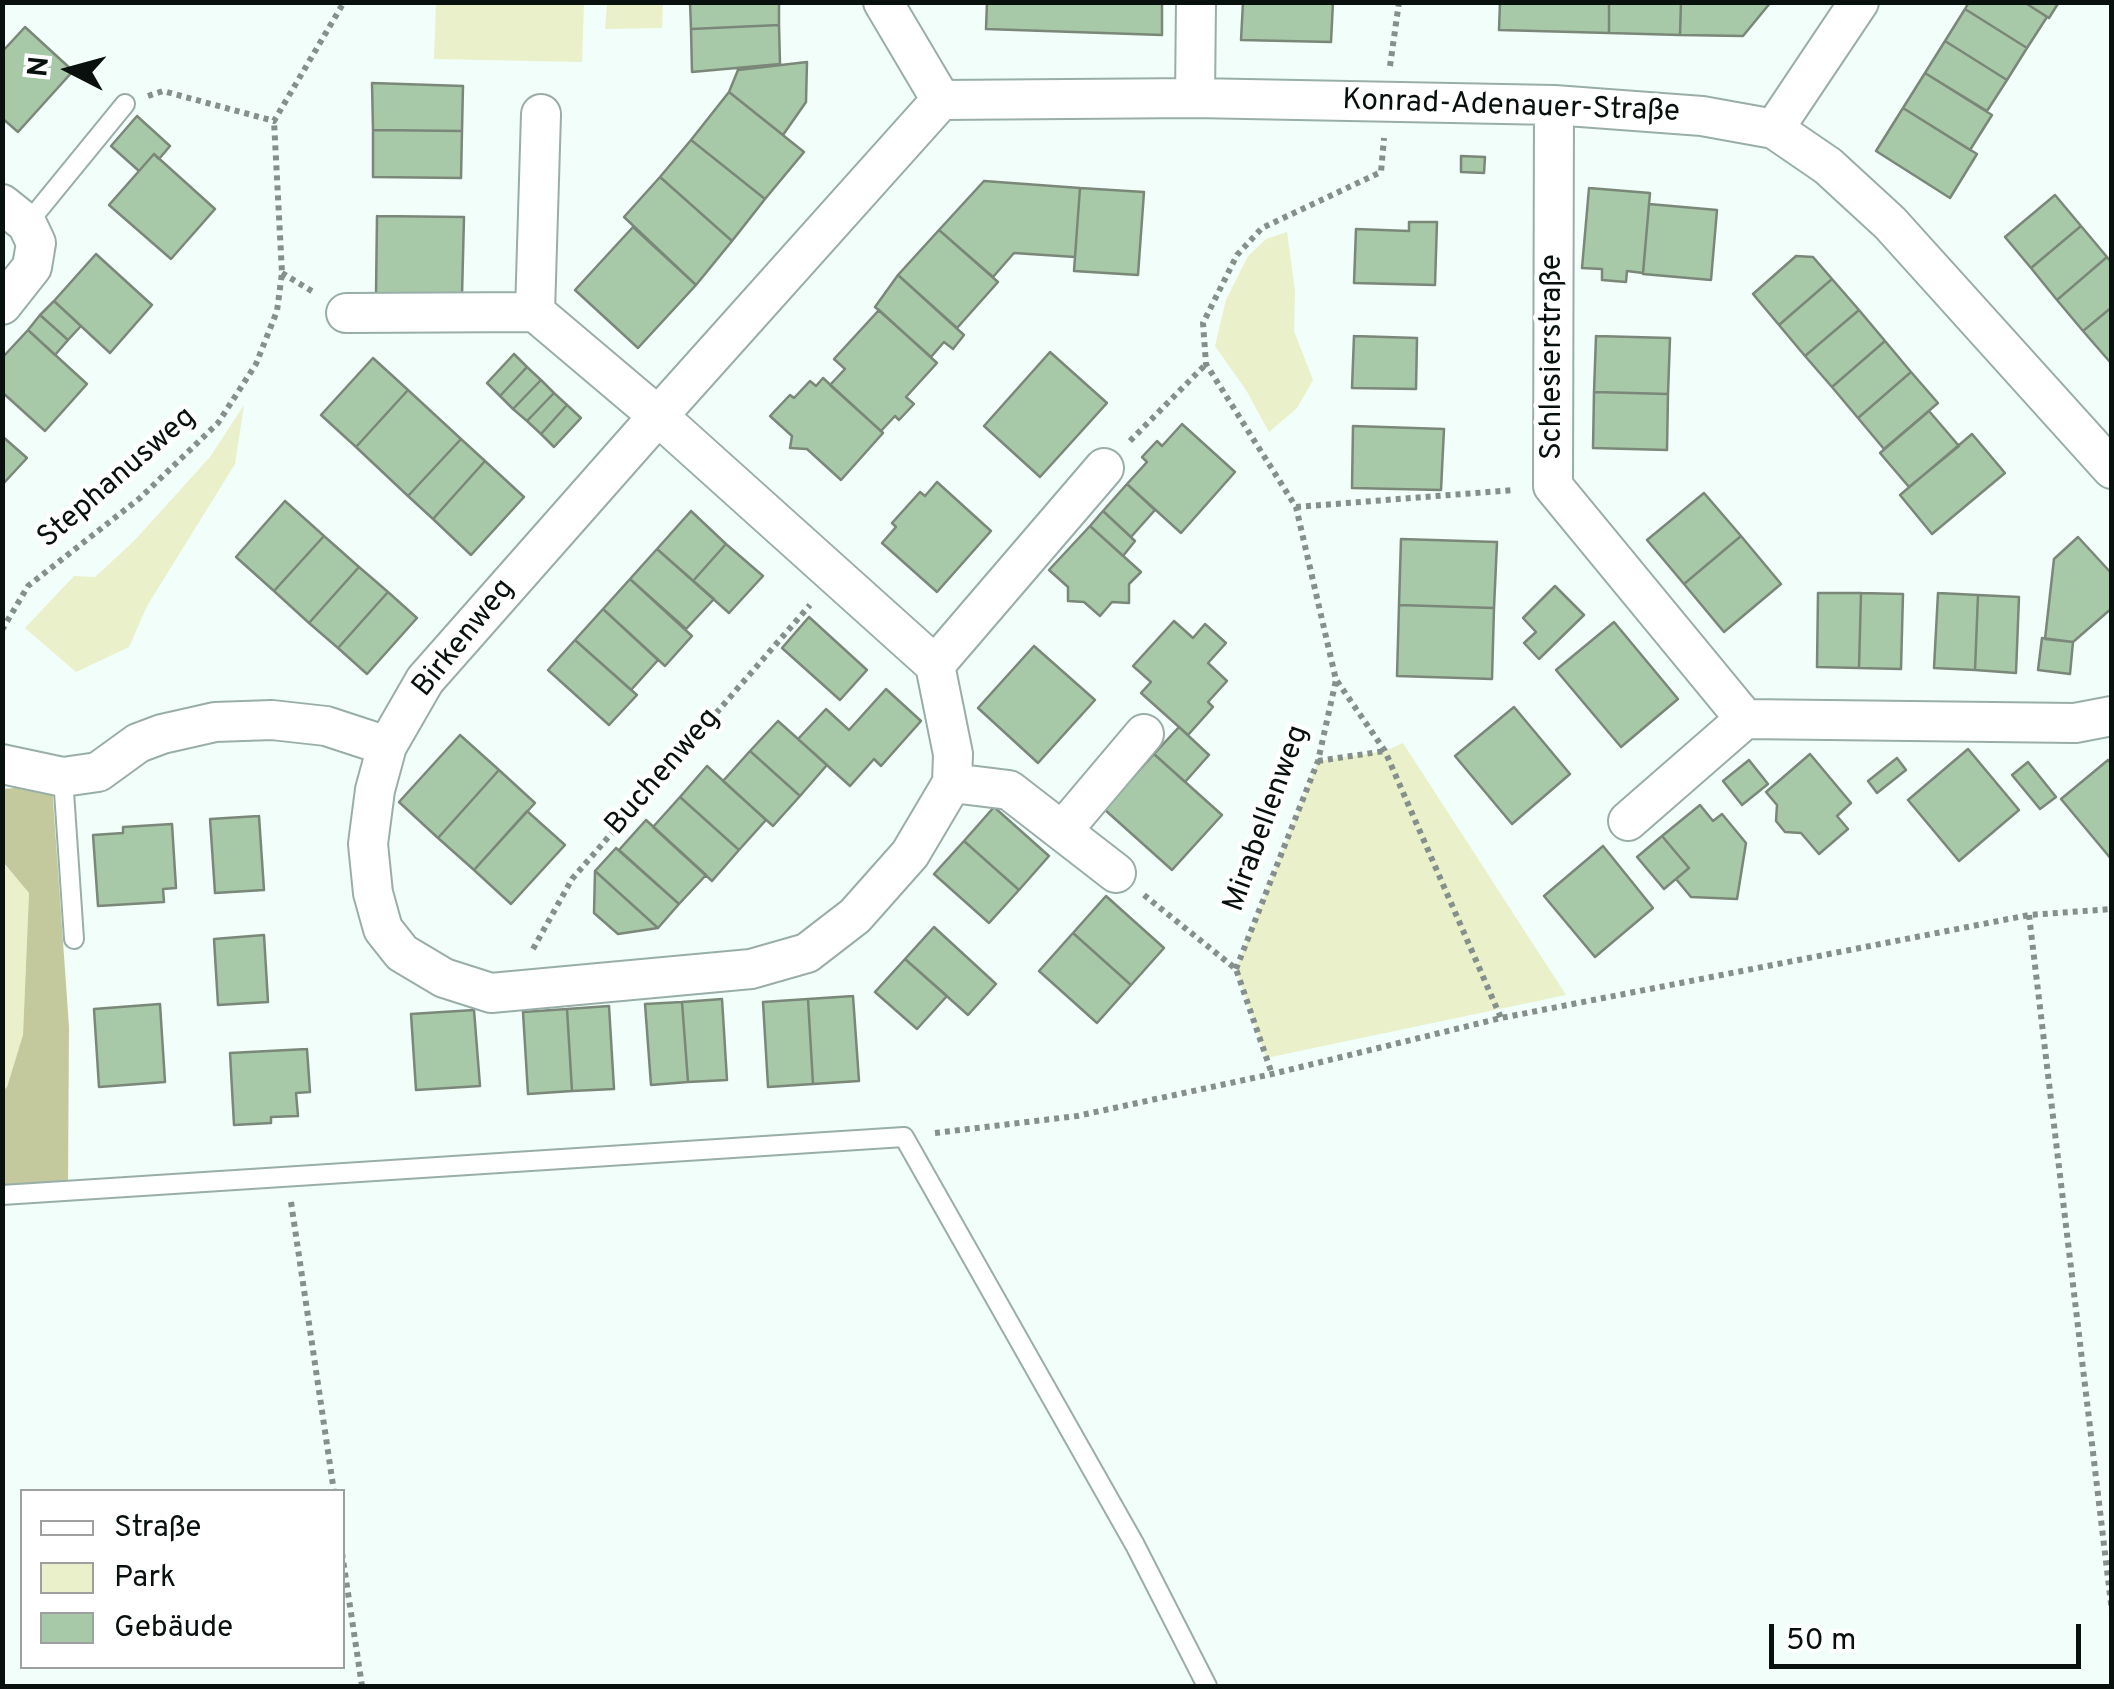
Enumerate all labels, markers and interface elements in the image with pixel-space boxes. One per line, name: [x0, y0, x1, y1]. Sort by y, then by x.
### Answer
north arrow: [20, 20, 120, 120]
text: N: [21, 55, 59, 79]
street label: Konrad-Adenauer-Straße: [1341, 84, 1681, 132]
street label: Schlesierstraße: [1536, 254, 1572, 460]
street label: Stephanusweg: [32, 401, 204, 557]
street label: Birkenweg: [406, 573, 524, 705]
street label: Buchenweg: [599, 702, 729, 844]
street label: Mirabellenweg: [1218, 721, 1318, 917]
legend: [20, 1489, 345, 1669]
text: Straße: [114, 1510, 201, 1547]
text: Park: [114, 1560, 176, 1597]
scale bar: [1774, 1604, 2086, 1666]
text: Gebäude: [114, 1610, 233, 1647]
text: 50 m: [1786, 1623, 1856, 1660]

